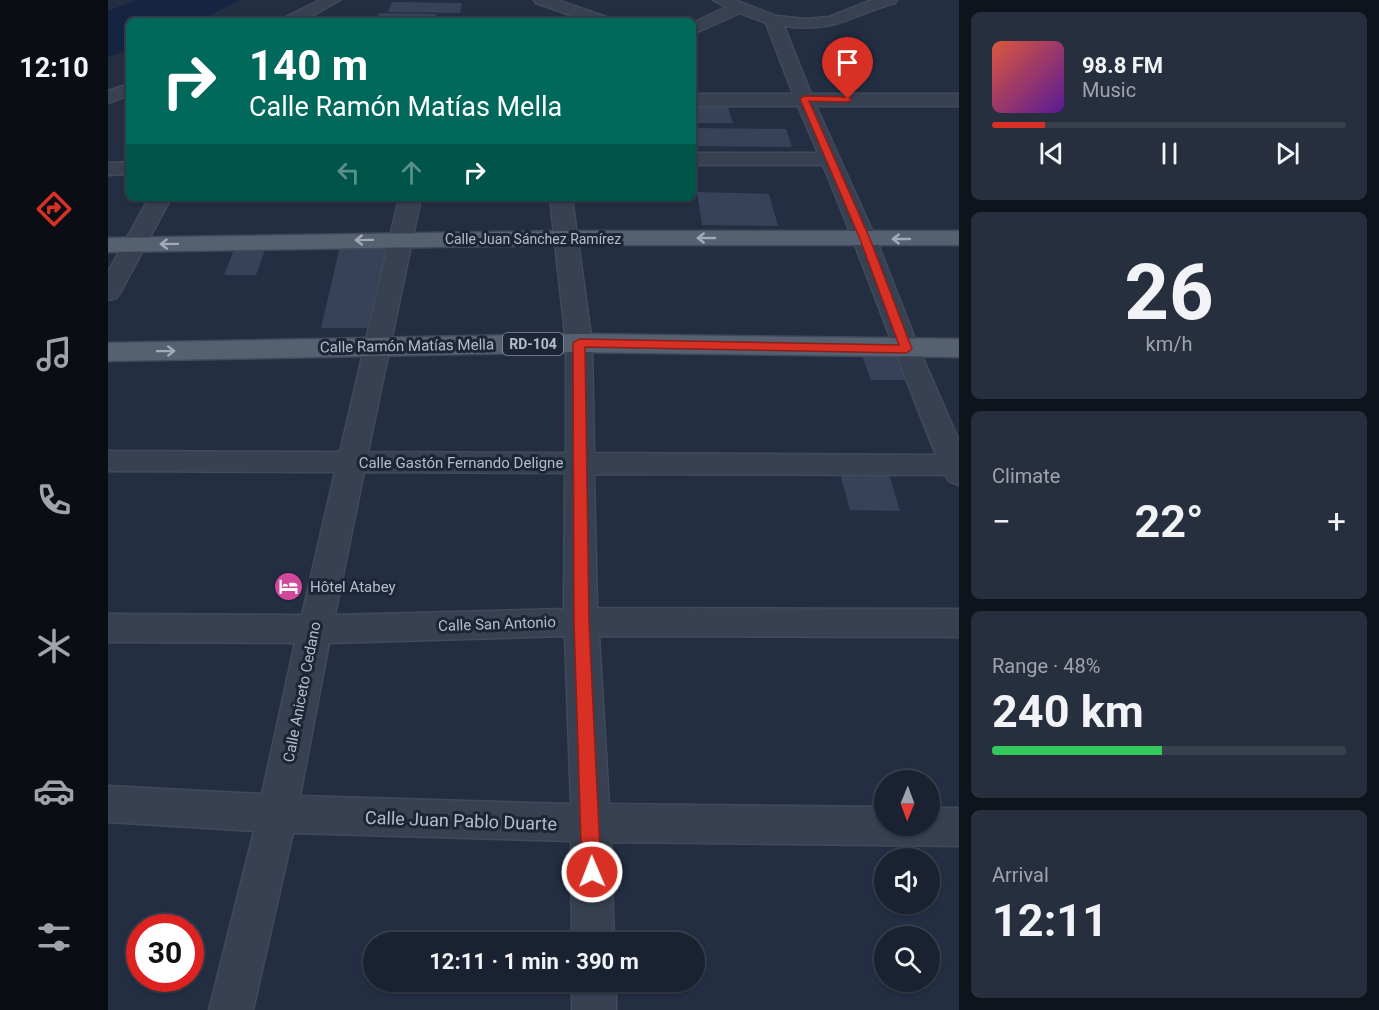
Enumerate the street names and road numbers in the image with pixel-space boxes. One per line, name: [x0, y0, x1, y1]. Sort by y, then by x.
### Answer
street label: Calle Juan Sánchez Ramírez: [445, 231, 621, 247]
road number: RD-104: [503, 333, 563, 355]
street label: Calle Ramón Matías Mella: [320, 335, 494, 357]
street label: Calle Gastón Fernando Deligne: [359, 454, 563, 472]
street label: Calle San Antonio: [438, 613, 556, 635]
street label: Calle Aniceto Cedano: [280, 620, 324, 764]
street label: Calle Juan Pablo Duarte: [365, 807, 557, 834]

